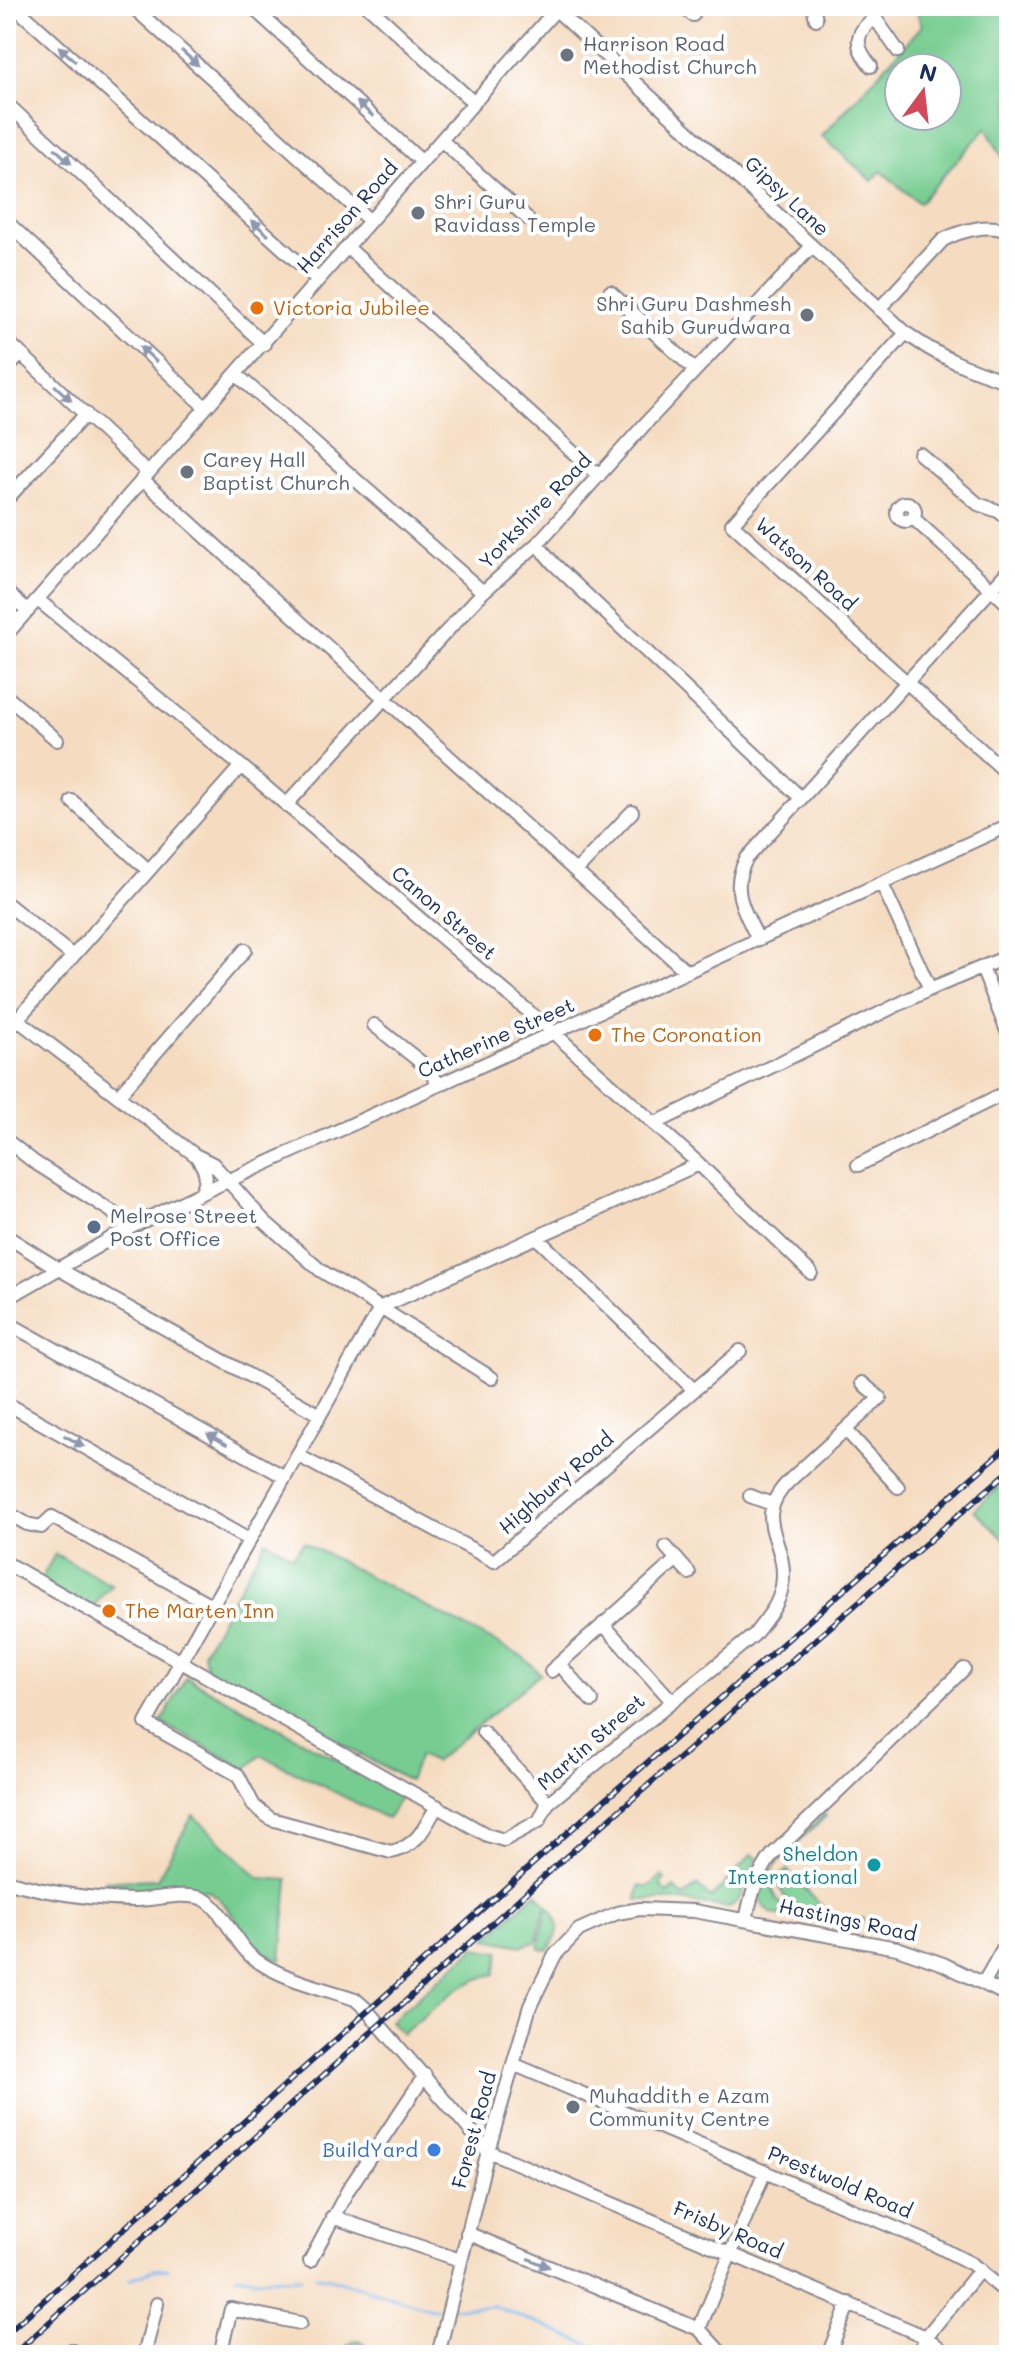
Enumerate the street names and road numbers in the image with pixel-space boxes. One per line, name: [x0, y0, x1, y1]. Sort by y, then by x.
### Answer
street label: Gipsy Lane: [740, 150, 835, 241]
street label: Harrison Road: [290, 154, 403, 278]
street label: Yorkshire Road: [472, 447, 596, 574]
street label: Watson Road: [751, 511, 863, 616]
street label: Canon Street: [387, 860, 503, 965]
street label: Catherine Street: [413, 991, 578, 1083]
street label: Highbury Road: [493, 1425, 618, 1539]
street label: Martin Street: [531, 1687, 650, 1795]
street label: Hastings Road: [777, 1892, 919, 1946]
street label: Forest Road: [445, 2068, 501, 2191]
street label: Prestwold Road: [764, 2139, 917, 2223]
street label: Frisby Road: [670, 2194, 787, 2264]

